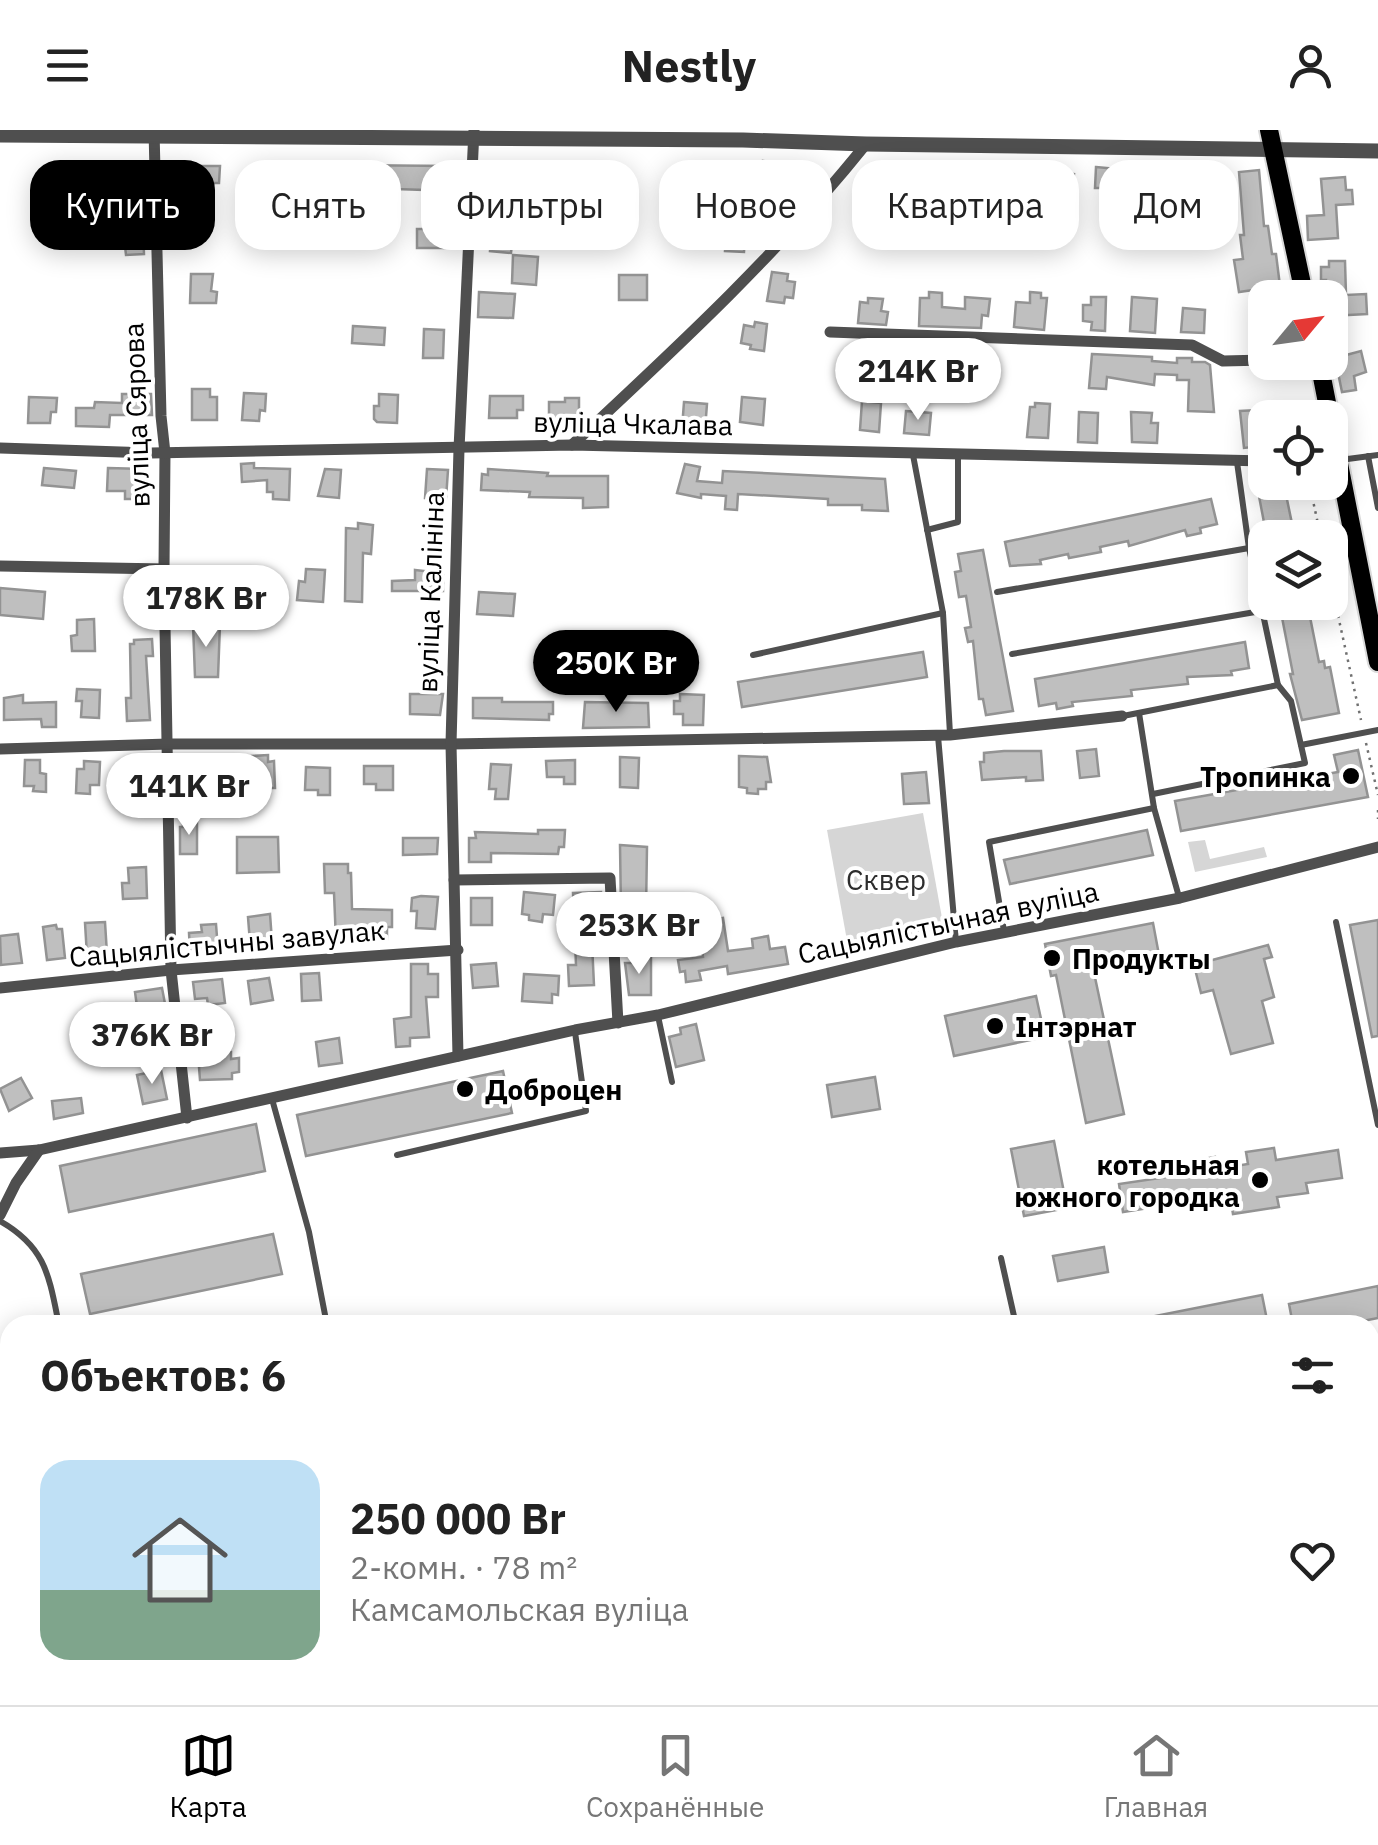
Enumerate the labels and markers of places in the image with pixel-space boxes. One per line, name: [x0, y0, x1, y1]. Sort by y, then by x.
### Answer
pin: 214K Br: [826, 338, 1010, 423]
pin: 178K Br: [114, 565, 298, 650]
pin: 250K Br: [524, 630, 708, 715]
pin: 141K Br: [97, 753, 281, 838]
place label: Тропинка: [1200, 758, 1331, 795]
marker: Тропинка: [1340, 765, 1362, 787]
pin: 253K Br: [547, 892, 731, 977]
place label: Продукты: [1072, 940, 1211, 977]
marker: Продукты: [1041, 947, 1063, 969]
pin: 376K Br: [60, 1002, 244, 1087]
place label: Інтэрнат: [1015, 1008, 1137, 1045]
marker: Інтэрнат: [984, 1015, 1006, 1037]
place label: Доброцен: [485, 1071, 622, 1108]
marker: Доброцен: [454, 1078, 476, 1100]
place label: котельная южного городка: [1014, 1146, 1240, 1215]
marker: котельная южного городка: [1249, 1169, 1271, 1191]

